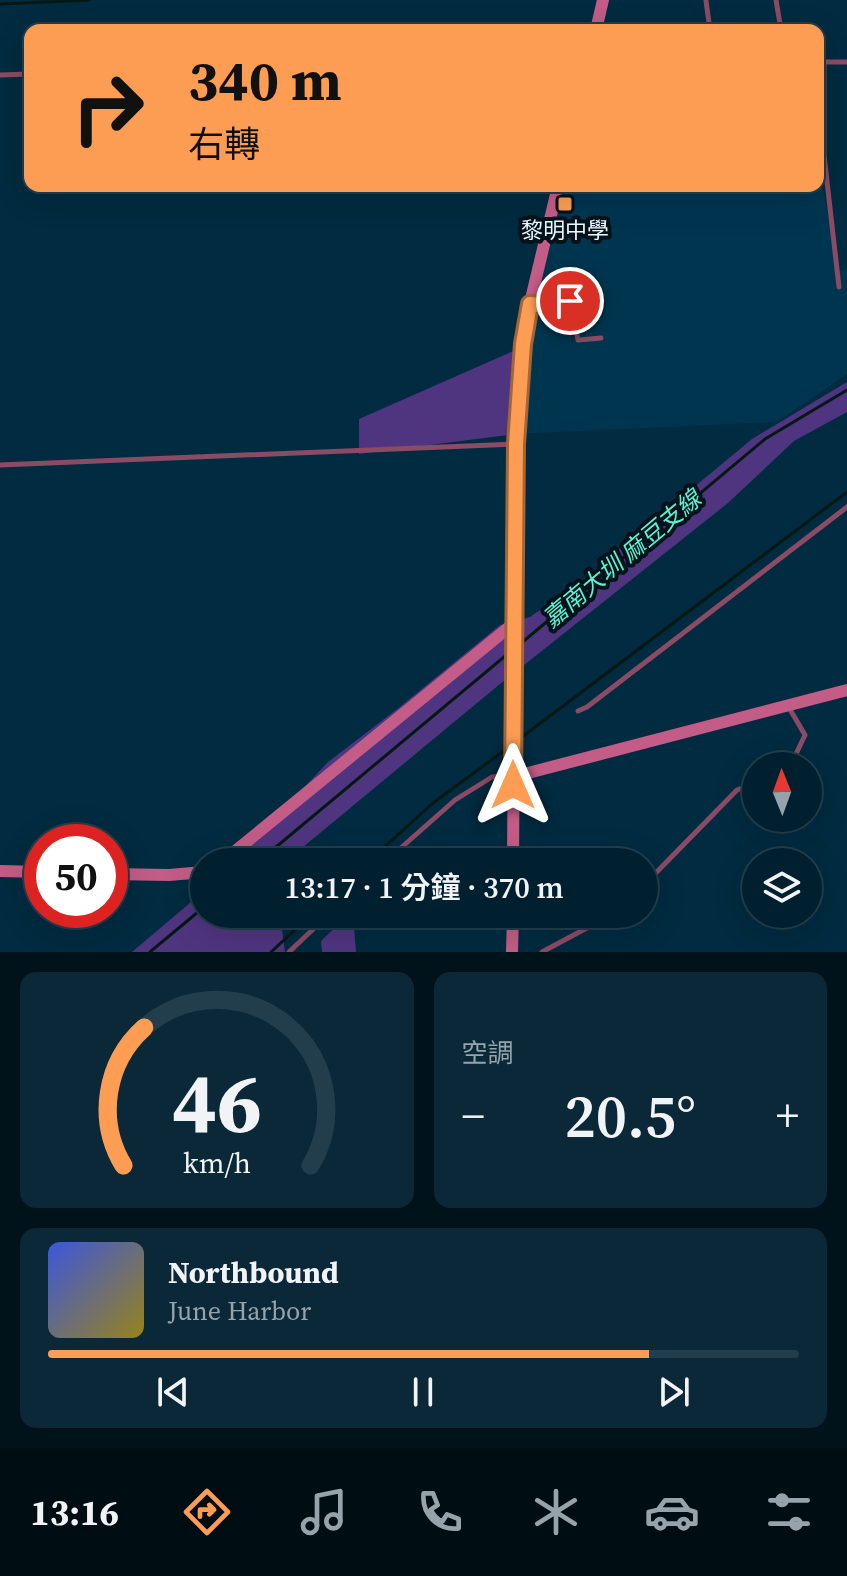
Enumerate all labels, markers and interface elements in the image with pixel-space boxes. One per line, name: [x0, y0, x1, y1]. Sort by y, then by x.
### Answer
text: 340 m: [188, 42, 342, 119]
icon: right: [56, 56, 160, 160]
text: 右轉: [188, 120, 260, 169]
marker: 黎明中學: [556, 195, 574, 213]
place label: 黎明中學: [521, 215, 609, 245]
pin: [536, 267, 604, 335]
icon: arrive: [548, 279, 592, 323]
water label: 嘉南大圳 麻豆支線: [535, 481, 710, 635]
position arrow: [471, 743, 555, 827]
north arrow: [742, 752, 822, 832]
map controls: [742, 752, 822, 928]
speed limit sign: 50: [24, 824, 128, 928]
button: layers: [742, 848, 822, 928]
text: 13:17 · 1 分鐘 · 370 m: [284, 867, 564, 908]
text: 空調: [462, 1035, 514, 1071]
text: 46: [172, 1046, 262, 1160]
text: 20.5°: [565, 1075, 696, 1157]
text: −: [462, 1085, 485, 1146]
text: +: [776, 1085, 799, 1146]
text: km/h: [183, 1143, 251, 1183]
text: Northbound: [168, 1252, 339, 1293]
text: June Harbor: [168, 1293, 311, 1329]
icon: previous: [151, 1370, 195, 1414]
icon: pause: [401, 1370, 445, 1414]
icon: next: [652, 1370, 696, 1414]
icon: directions: [179, 1484, 235, 1540]
icon: music: [296, 1484, 352, 1540]
icon: phone: [412, 1484, 468, 1540]
icon: climate: [528, 1484, 584, 1540]
icon: car: [644, 1484, 700, 1540]
icon: filters: [761, 1484, 817, 1540]
text: 13:16: [30, 1488, 119, 1537]

